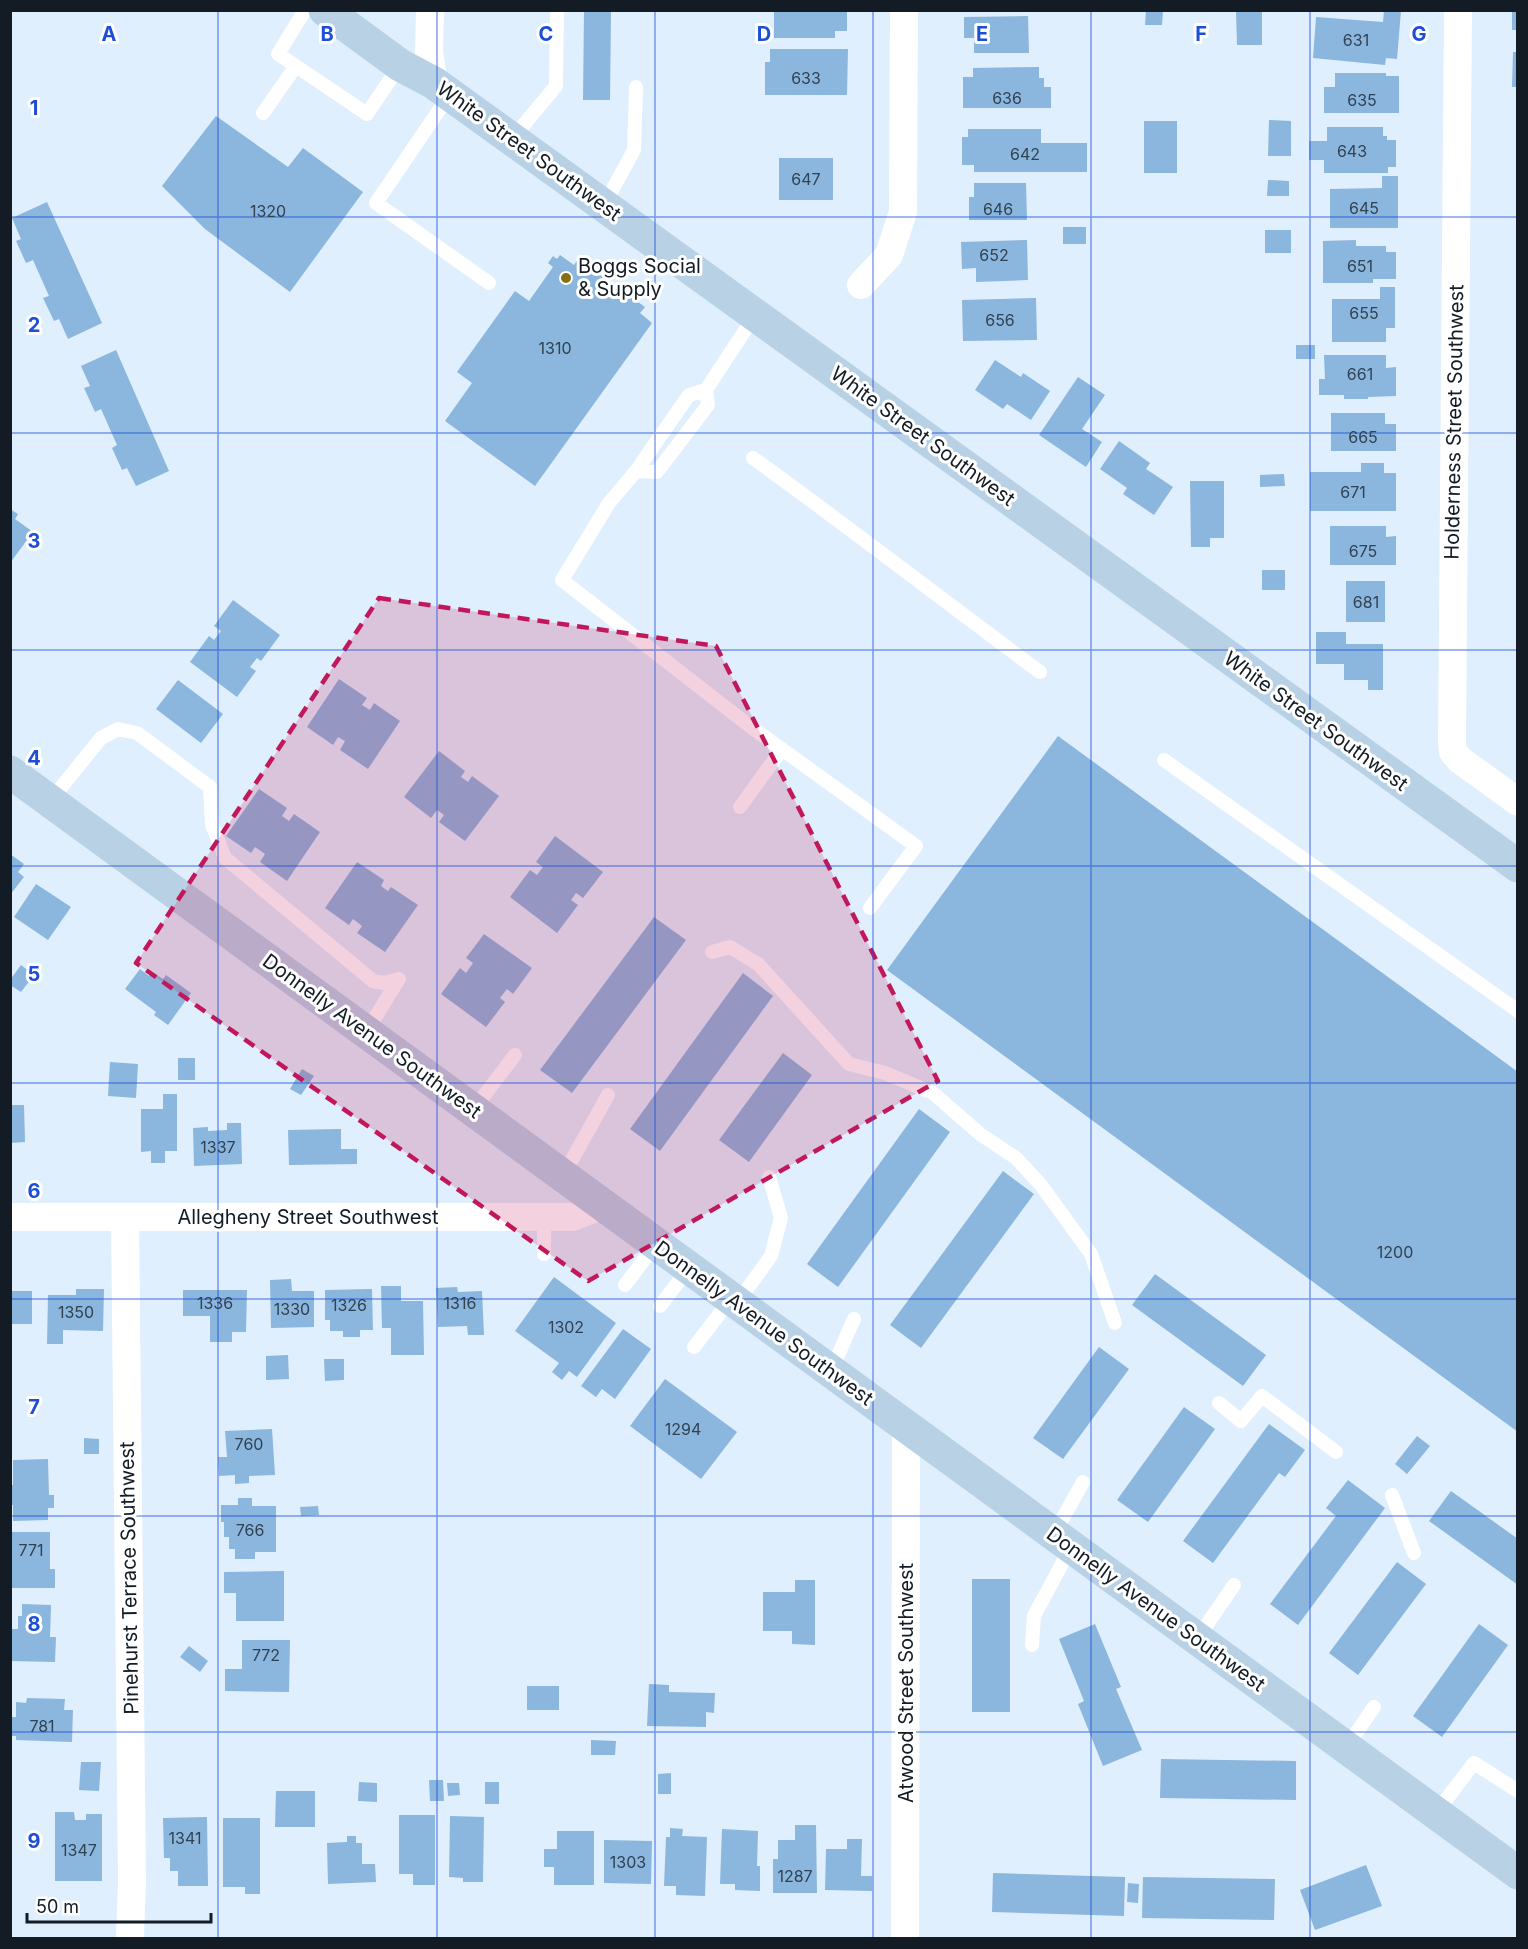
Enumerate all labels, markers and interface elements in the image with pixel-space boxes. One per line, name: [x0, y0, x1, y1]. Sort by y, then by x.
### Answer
text: A: [102, 22, 117, 46]
text: B: [320, 22, 334, 46]
text: C: [539, 22, 553, 46]
text: D: [757, 22, 771, 46]
text: E: [976, 22, 988, 46]
text: F: [1195, 22, 1207, 46]
text: G: [1411, 22, 1427, 46]
house number: 631: [1343, 30, 1369, 50]
house number: 633: [791, 68, 821, 88]
street label: White Street Southwest: [432, 76, 626, 226]
house number: 636: [992, 88, 1022, 108]
house number: 635: [1347, 90, 1377, 110]
text: 1: [30, 96, 38, 120]
house number: 643: [1337, 141, 1367, 161]
house number: 642: [1010, 144, 1040, 164]
house number: 647: [791, 169, 821, 189]
house number: 645: [1349, 198, 1379, 218]
house number: 646: [983, 199, 1013, 219]
house number: 1320: [250, 201, 286, 221]
house number: 652: [979, 245, 1009, 265]
place label: Boggs Social & Supply: [578, 254, 701, 301]
house number: 651: [1347, 256, 1373, 276]
marker: Boggs Social & Supply: [559, 271, 573, 285]
street label: Holderness Street Southwest: [1440, 284, 1468, 560]
house number: 655: [1349, 303, 1379, 323]
house number: 656: [985, 310, 1015, 330]
text: 2: [28, 313, 40, 337]
house number: 1310: [539, 338, 572, 358]
street label: White Street Southwest: [826, 361, 1020, 511]
house number: 661: [1347, 364, 1373, 384]
house number: 665: [1348, 427, 1378, 447]
house number: 671: [1340, 482, 1366, 502]
text: 3: [28, 529, 40, 553]
house number: 675: [1349, 541, 1377, 561]
house number: 681: [1353, 592, 1379, 612]
street label: White Street Southwest: [1219, 646, 1413, 796]
text: 4: [27, 746, 41, 770]
street label: Donnelly Avenue Southwest: [258, 949, 486, 1124]
text: 5: [28, 962, 40, 986]
house number: 1337: [200, 1137, 236, 1157]
text: 6: [28, 1179, 41, 1203]
street label: Allegheny Street Southwest: [177, 1205, 439, 1229]
street label: Donnelly Avenue Southwest: [650, 1236, 878, 1411]
house number: 1200: [1377, 1242, 1413, 1262]
house number: 1336: [197, 1293, 233, 1313]
house number: 1316: [444, 1293, 476, 1313]
house number: 1326: [331, 1295, 367, 1315]
house number: 1330: [274, 1299, 310, 1319]
house number: 1350: [58, 1302, 94, 1322]
house number: 1302: [548, 1317, 584, 1337]
text: 7: [28, 1395, 40, 1419]
house number: 1294: [665, 1419, 701, 1439]
house number: 760: [235, 1434, 263, 1454]
street label: Pinehurst Terrace Southwest: [115, 1441, 143, 1715]
house number: 766: [236, 1520, 264, 1540]
street label: Donnelly Avenue Southwest: [1042, 1522, 1270, 1697]
house number: 771: [19, 1540, 43, 1560]
street label: Atwood Street Southwest: [894, 1563, 918, 1803]
text: 8: [27, 1612, 41, 1636]
house number: 772: [252, 1645, 280, 1665]
house number: 781: [29, 1716, 55, 1736]
house number: 1341: [169, 1828, 201, 1848]
text: 9: [28, 1829, 41, 1853]
house number: 1347: [61, 1840, 97, 1860]
house number: 1303: [610, 1852, 646, 1872]
house number: 1287: [777, 1866, 813, 1886]
scale bar: [27, 1886, 212, 1924]
text: 50 m: [36, 1896, 79, 1917]

